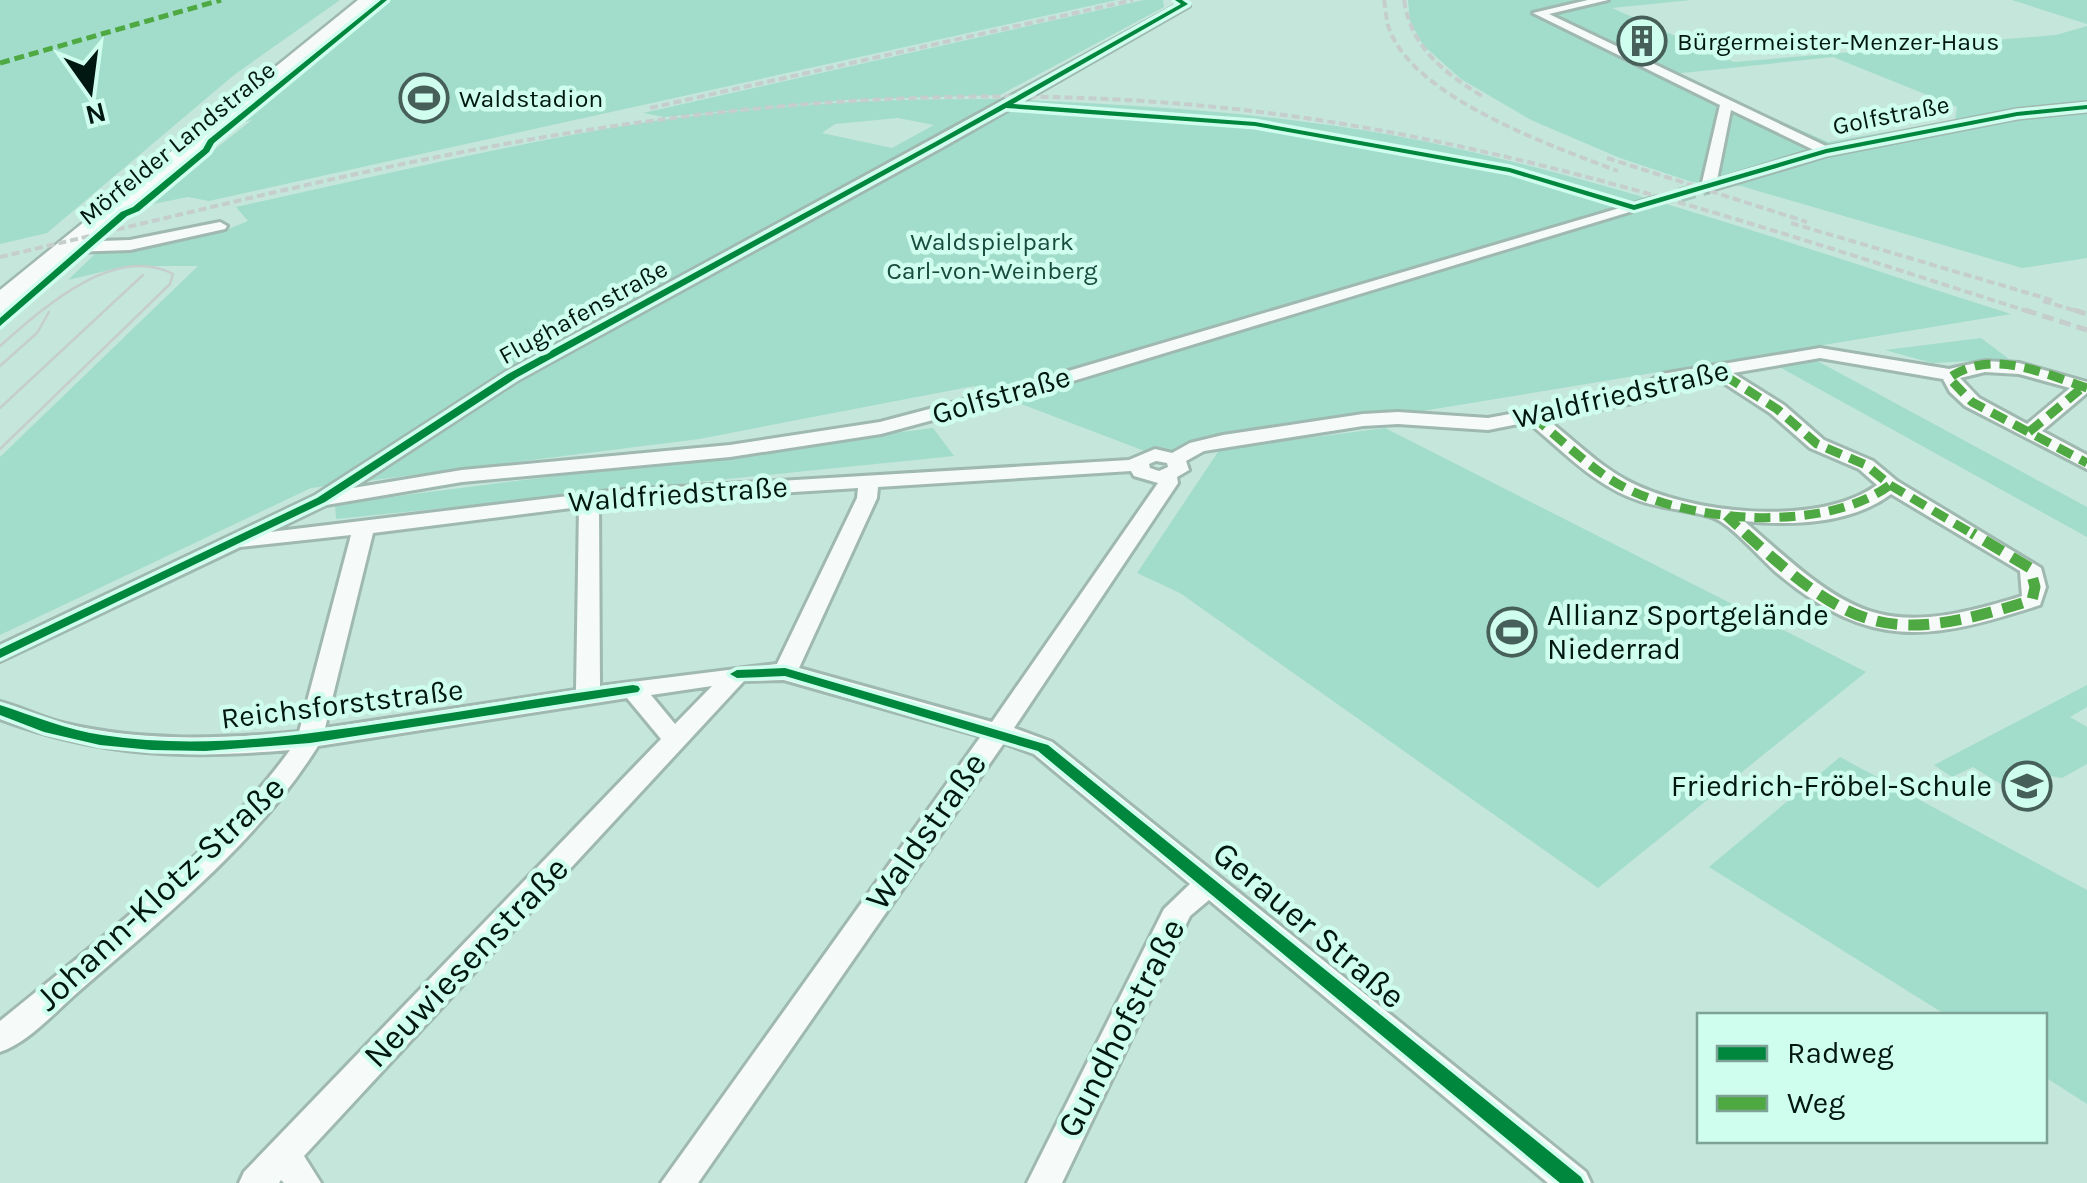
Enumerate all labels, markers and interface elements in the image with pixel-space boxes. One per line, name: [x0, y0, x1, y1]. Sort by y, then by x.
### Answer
building icon: Bürgermeister-Menzer-Haus: [1616, 15, 1668, 67]
place label: Bürgermeister-Menzer-Haus: [1677, 27, 1999, 56]
north arrow: [40, 40, 140, 140]
street label: Mörfelder Landstraße: [73, 55, 281, 231]
sports icon: Waldstadion: [398, 72, 450, 124]
place label: Waldstadion: [459, 84, 603, 113]
street label: Golfstraße: [1830, 89, 1952, 141]
text: N: [82, 95, 110, 132]
park label: Waldspielpark Carl-von-Weinberg: [886, 227, 1098, 285]
street label: Flughafenstraße: [494, 254, 672, 370]
street label: Waldfriedstraße: [1510, 352, 1732, 436]
street label: Golfstraße: [928, 358, 1074, 432]
street label: Waldfriedstraße: [567, 468, 789, 520]
place label: Allianz Sportgelände Niederrad: [1547, 597, 1829, 667]
sports icon: Allianz Sportgelände Niederrad: [1486, 606, 1538, 658]
street label: Reichsforststraße: [219, 671, 465, 737]
street label: Waldstraße: [857, 744, 995, 918]
school or university icon: Friedrich-Fröbel-Schule: [2001, 760, 2053, 812]
street label: Johann-Klotz-Straße: [27, 767, 293, 1019]
place label: Friedrich-Fröbel-Schule: [1671, 768, 1992, 804]
street label: Gerauer Straße: [1205, 833, 1413, 1017]
street label: Neuwiesenstraße: [355, 848, 577, 1076]
street label: Gundhofstraße: [1048, 912, 1194, 1144]
legend: [1697, 1013, 2047, 1143]
text: Radweg: [1787, 1035, 1894, 1071]
text: Weg: [1787, 1085, 1845, 1121]

